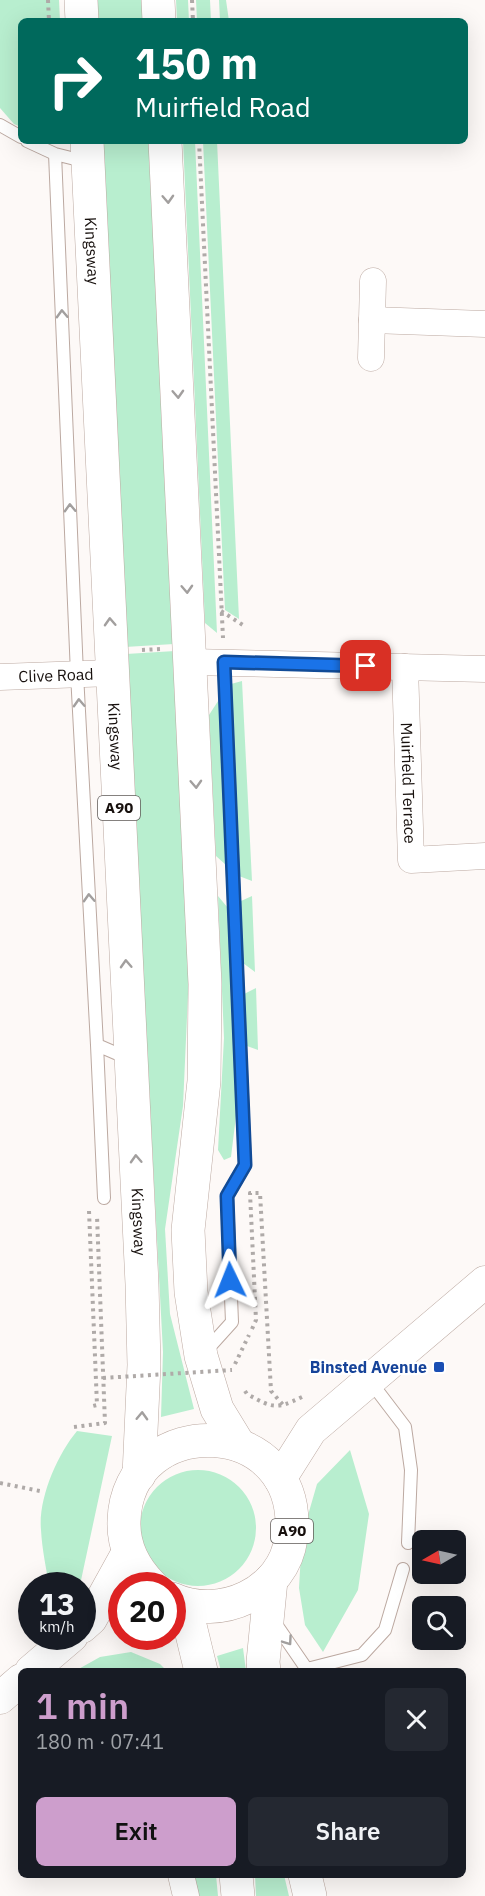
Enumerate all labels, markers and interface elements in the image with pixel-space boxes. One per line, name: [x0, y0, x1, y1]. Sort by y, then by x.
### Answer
text: 150 m: [135, 36, 258, 91]
icon: right: [36, 42, 114, 120]
text: Muirfield Road: [135, 89, 311, 124]
one-way arrow: [161, 195, 174, 204]
street label: Kingsway: [81, 216, 104, 285]
one-way arrow: [55, 309, 68, 318]
one-way arrow: [171, 390, 184, 399]
one-way arrow: [64, 504, 77, 513]
one-way arrow: [181, 584, 194, 593]
one-way arrow: [103, 618, 116, 627]
pin: [340, 640, 391, 691]
icon: arrive: [349, 649, 382, 682]
street label: Clive Road: [18, 664, 94, 686]
one-way arrow: [72, 699, 85, 708]
street label: Kingsway: [104, 702, 127, 771]
street label: Muirfield Terrace: [397, 722, 420, 844]
one-way arrow: [190, 779, 203, 788]
road number: A90: [98, 796, 140, 820]
one-way arrow: [83, 893, 96, 902]
one-way arrow: [120, 959, 133, 968]
one-way arrow: [129, 1154, 142, 1163]
street label: Kingsway: [127, 1187, 151, 1256]
position arrow: [198, 1248, 262, 1312]
place label: Binsted Avenue: [310, 1357, 427, 1377]
marker: Binsted Avenue: [432, 1360, 446, 1374]
one-way arrow: [136, 1412, 149, 1421]
road number: A90: [271, 1519, 313, 1543]
north arrow: [412, 1530, 466, 1584]
map controls: [412, 1530, 466, 1650]
speed limit sign: 20: [108, 1572, 186, 1650]
text: 13: [39, 1584, 75, 1623]
button: search: [412, 1596, 466, 1650]
text: km/h: [39, 1617, 75, 1636]
one-way arrow: [281, 1635, 292, 1646]
text: 1 min: [36, 1682, 129, 1729]
button: close: [385, 1688, 448, 1751]
text: 180 m · 07:41: [36, 1728, 164, 1755]
button: Exit: [36, 1797, 236, 1866]
button: Share: [248, 1797, 448, 1866]

